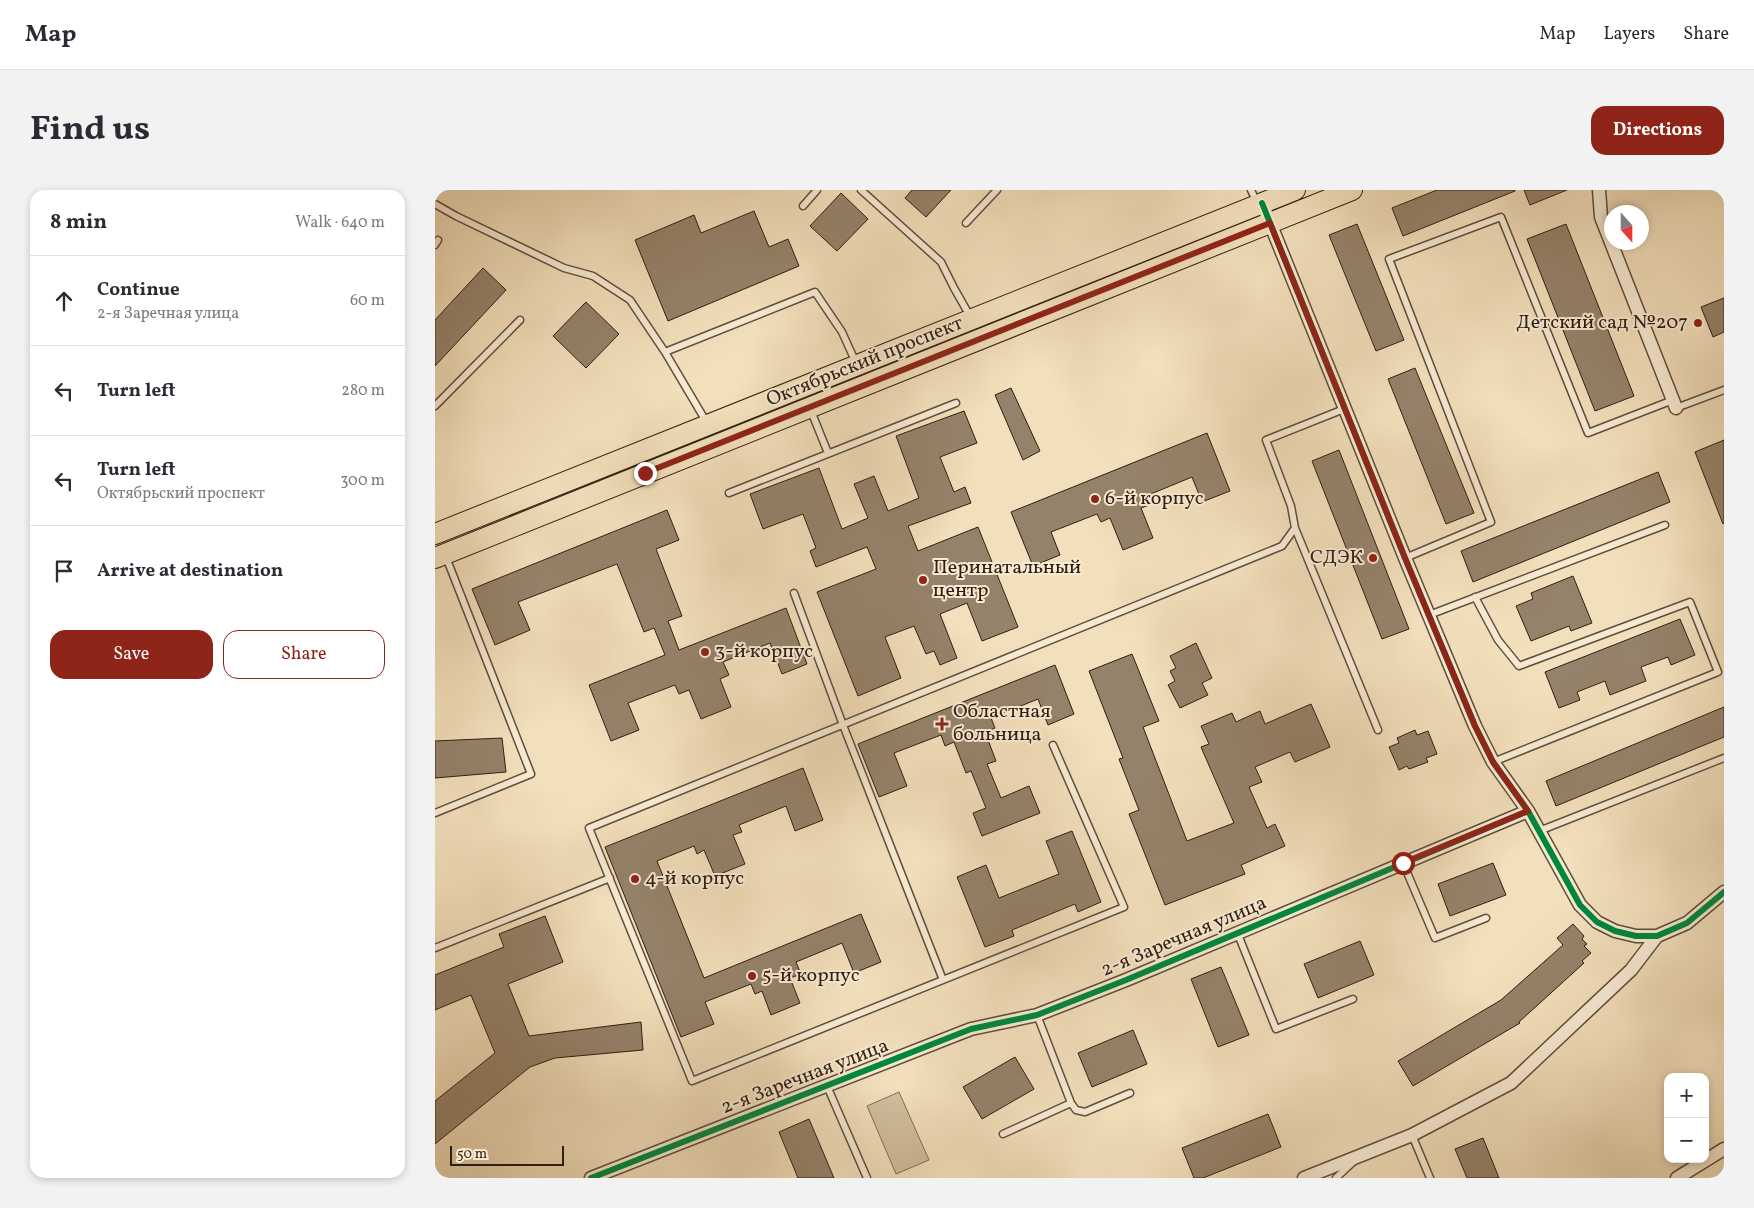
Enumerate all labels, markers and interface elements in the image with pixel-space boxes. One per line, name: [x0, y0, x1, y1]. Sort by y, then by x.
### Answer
text: Map: [25, 18, 76, 52]
text: Map: [1539, 22, 1575, 47]
text: Layers: [1603, 22, 1655, 47]
text: Share: [1683, 22, 1729, 47]
text: Find us: [30, 106, 150, 154]
button: Directions: [1591, 106, 1724, 155]
north arrow: [1604, 205, 1649, 250]
text: 8 min: [50, 208, 107, 237]
text: Walk · 640 m: [295, 212, 385, 234]
text: Continue: [97, 277, 180, 303]
icon: ahead: [50, 287, 78, 315]
text: 60 m: [350, 290, 385, 312]
text: 2-я Заречная улица: [97, 303, 239, 325]
place label: Детский сад №207: [1516, 309, 1688, 337]
street label: Октябрьский проспект: [762, 310, 968, 414]
marker: Детский сад №207: [1692, 317, 1704, 329]
icon: left: [50, 377, 78, 405]
text: Turn left: [97, 378, 176, 404]
text: 280 m: [341, 380, 385, 402]
text: Turn left: [97, 457, 176, 483]
route end: [634, 462, 657, 485]
icon: left: [50, 467, 78, 495]
text: 300 m: [340, 470, 385, 492]
text: Октябрьский проспект: [97, 483, 265, 505]
place label: 6-й корпус: [1105, 485, 1204, 513]
marker: 6-й корпус: [1089, 493, 1101, 505]
place label: СДЭК: [1310, 544, 1363, 572]
marker: СДЭК: [1367, 552, 1379, 564]
place label: Перинатальный центр: [933, 554, 1081, 605]
icon: arrive: [50, 557, 78, 585]
text: Arrive at destination: [97, 558, 283, 584]
marker: Перинатальный центр: [917, 574, 929, 586]
button: Save: [50, 630, 213, 679]
button: Share: [223, 630, 385, 679]
place label: 3-й корпус: [715, 638, 813, 666]
marker: 3-й корпус: [699, 646, 711, 658]
place label: Областная больница: [953, 698, 1051, 749]
marker: Областная больница: [935, 717, 949, 731]
route start: [1392, 852, 1415, 875]
place label: 4-й корпус: [645, 865, 744, 893]
marker: 4-й корпус: [629, 873, 641, 885]
street label: 2-я Заречная улица: [1097, 889, 1271, 985]
place label: 5-й корпус: [762, 962, 860, 990]
marker: 5-й корпус: [746, 970, 758, 982]
street label: 2-я Заречная улица: [717, 1032, 893, 1122]
map controls: [1664, 1073, 1709, 1163]
button: +: [1664, 1073, 1709, 1118]
button: −: [1664, 1118, 1709, 1163]
scale bar: [450, 1143, 564, 1166]
text: 50 m: [457, 1145, 487, 1164]

